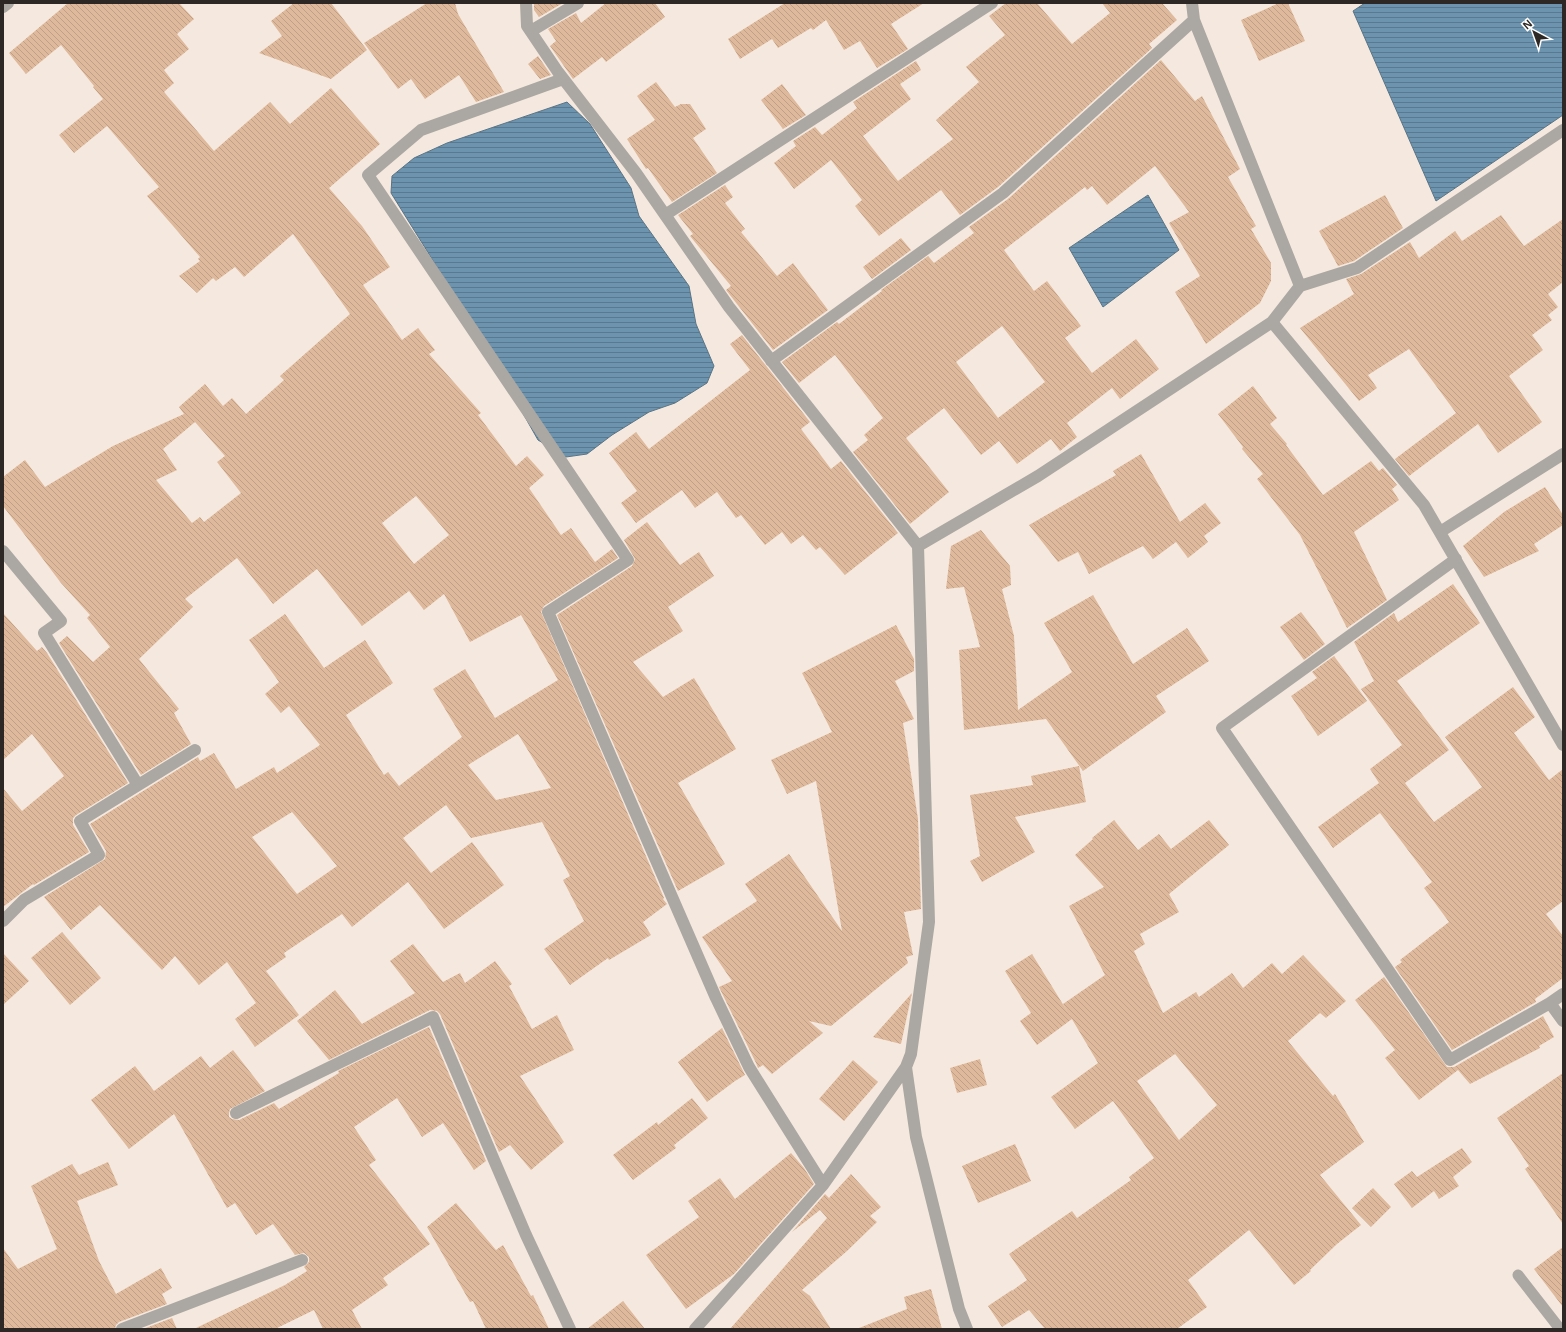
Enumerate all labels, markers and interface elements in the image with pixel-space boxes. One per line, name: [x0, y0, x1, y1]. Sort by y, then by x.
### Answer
north arrow: [1514, 12, 1554, 52]
text: N: [1521, 17, 1534, 32]

